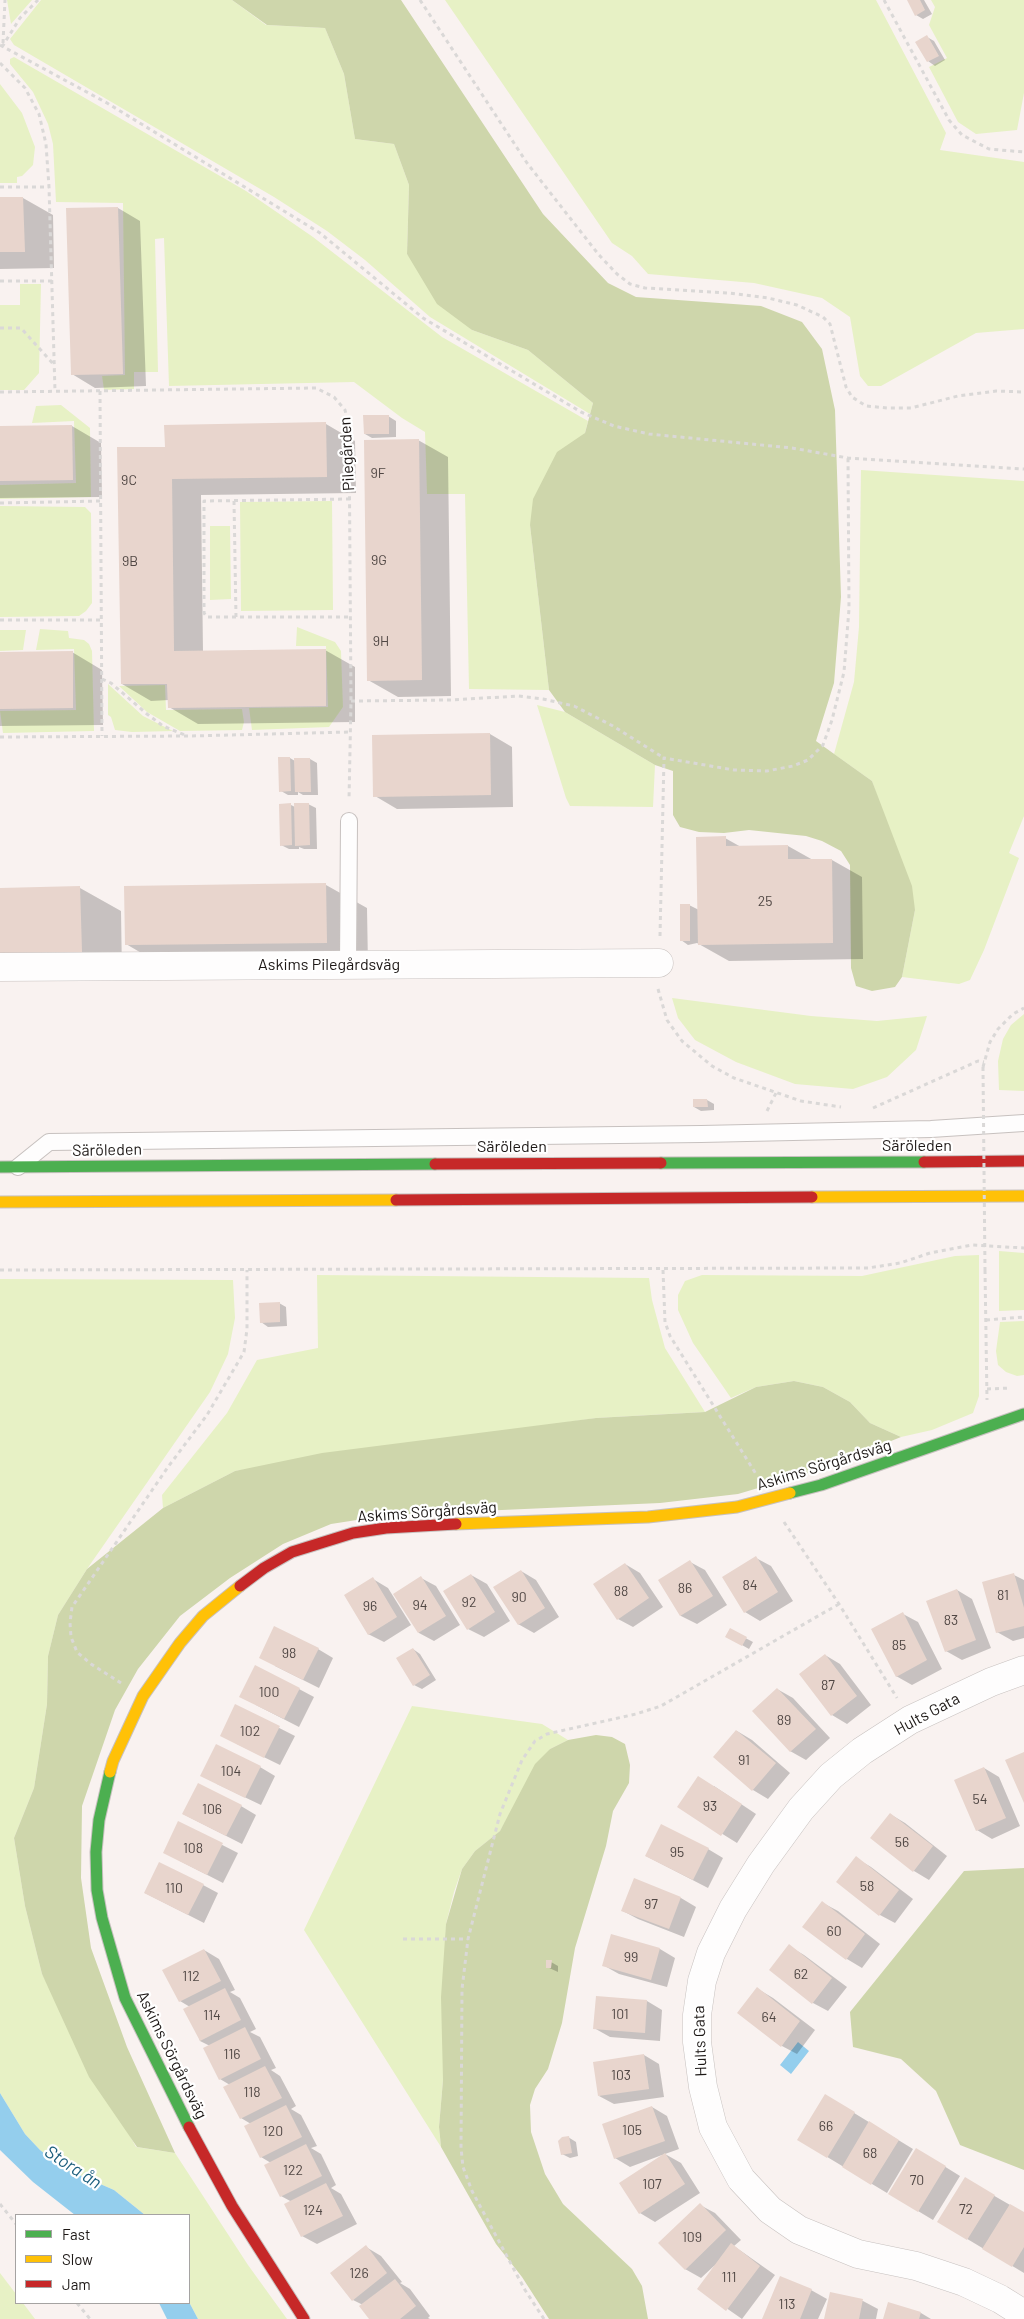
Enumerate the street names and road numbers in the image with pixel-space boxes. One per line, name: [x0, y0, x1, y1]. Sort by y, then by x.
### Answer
street label: Pilegården: [335, 416, 359, 492]
street label: Askims Pilegårdsväg: [258, 955, 400, 975]
street label: Säröleden: [882, 1136, 952, 1156]
street label: Säröleden: [477, 1137, 547, 1157]
street label: Säröleden: [72, 1140, 142, 1160]
street label: Askims Sörgårdsväg: [754, 1435, 894, 1495]
street label: Askims Sörgårdsväg: [357, 1498, 497, 1526]
street label: Hults Gata: [891, 1689, 963, 1739]
street label: Askims Sörgårdsväg: [133, 1988, 211, 2122]
street label: Hults Gata: [689, 2005, 711, 2077]

